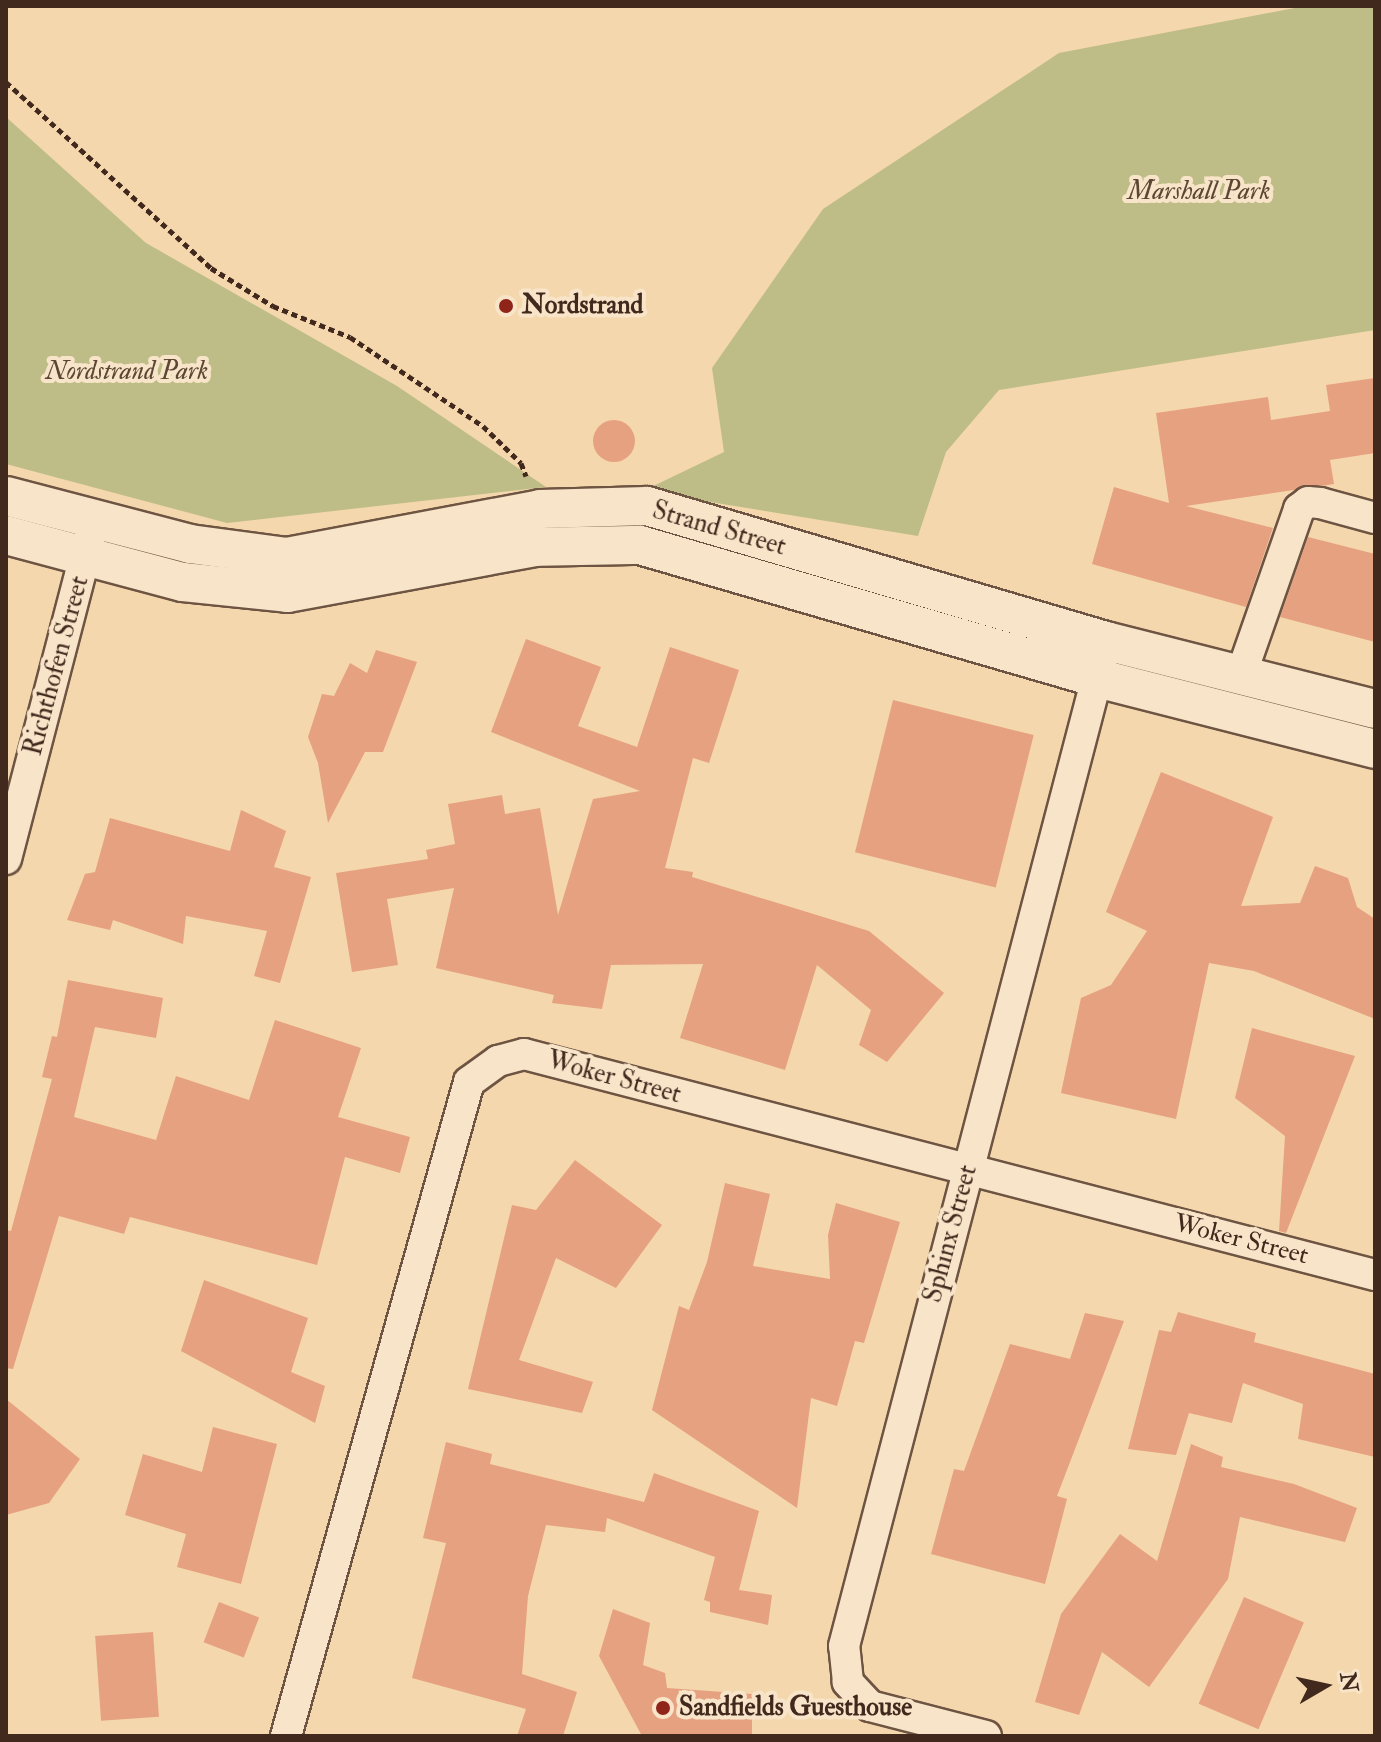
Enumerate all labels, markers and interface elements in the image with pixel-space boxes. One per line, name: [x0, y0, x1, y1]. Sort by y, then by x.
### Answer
park label: Marshall Park: [1127, 176, 1271, 208]
place label: Nordstrand: [522, 290, 643, 322]
marker: Nordstrand: [497, 297, 515, 315]
park label: Nordstrand Park: [46, 356, 208, 388]
street label: Strand Street: [649, 495, 789, 563]
street label: Richthofen Street: [18, 573, 96, 759]
street label: Woker Street: [544, 1045, 684, 1111]
street label: Sphinx Street: [918, 1162, 984, 1306]
street label: Woker Street: [1171, 1208, 1311, 1272]
north arrow: [1285, 1646, 1365, 1726]
text: N: [1333, 1670, 1364, 1694]
place label: Sandfields Guesthouse: [679, 1692, 912, 1724]
marker: Sandfields Guesthouse: [654, 1699, 672, 1717]

